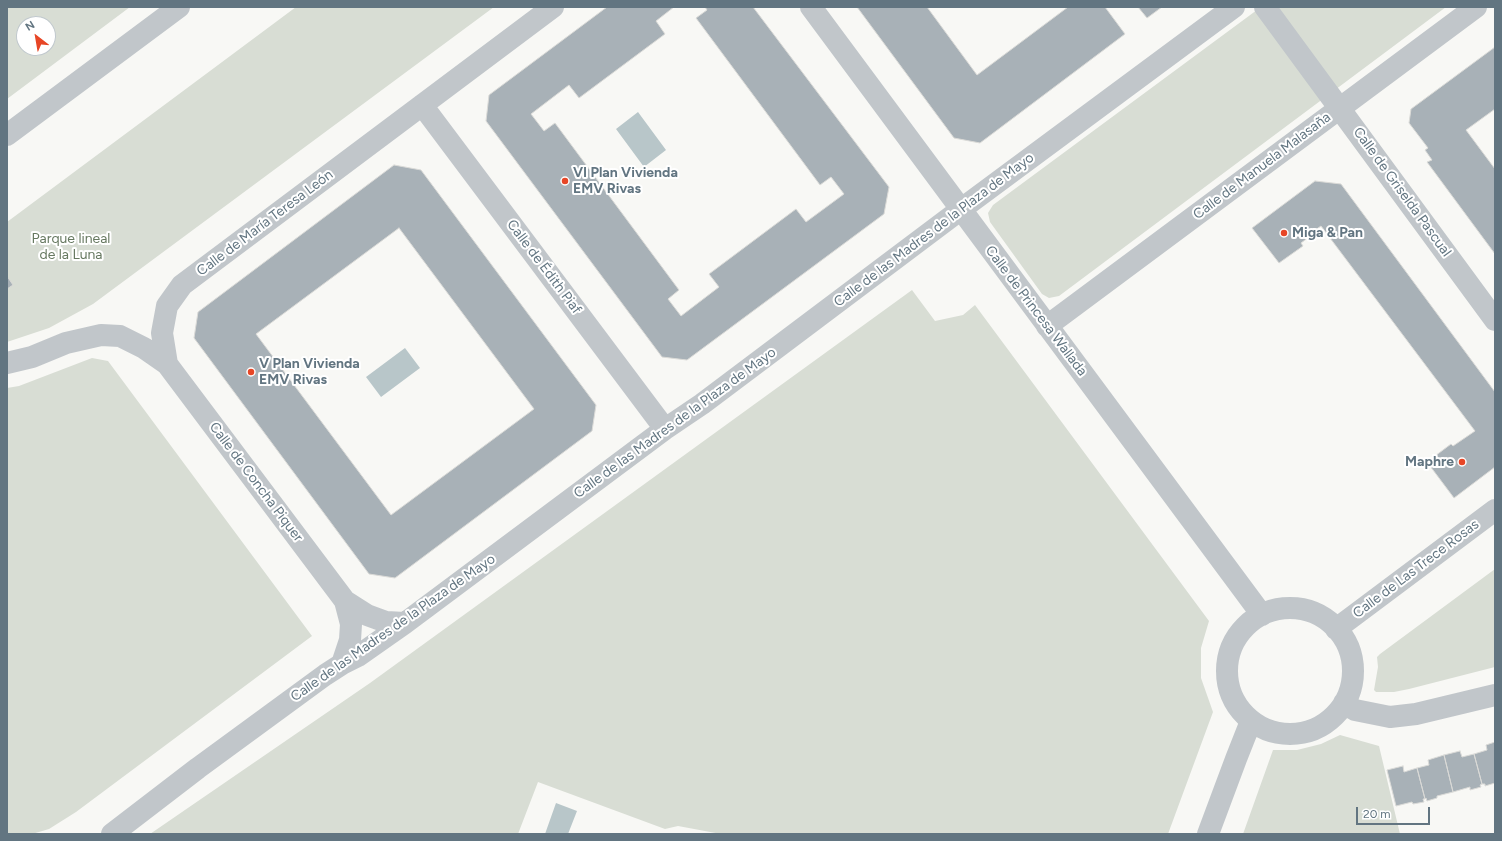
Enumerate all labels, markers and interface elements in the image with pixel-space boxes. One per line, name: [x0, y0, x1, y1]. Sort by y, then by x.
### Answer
north arrow: [16, 16, 56, 56]
text: N: [23, 18, 37, 34]
street label: Calle de Manuela Malasaña: [1190, 109, 1334, 223]
street label: Calle de Griselda Pascual: [1349, 124, 1455, 260]
street label: Calle de las Madres de la Plaza de Mayo: [831, 149, 1037, 311]
place label: VI Plan Vivienda EMV Rivas: [573, 165, 678, 198]
street label: Calle de María Teresa León: [194, 166, 336, 280]
marker: VI Plan Vivienda EMV Rivas: [560, 176, 570, 186]
street label: Calle de Édith Piaf: [503, 217, 585, 317]
place label: Miga & Pan: [1292, 225, 1363, 241]
marker: Miga & Pan: [1279, 228, 1289, 238]
park label: Parque lineal de la Luna: [32, 231, 110, 264]
street label: Calle de Princesa Wallada: [982, 243, 1090, 379]
street label: Calle de las Madres de la Plaza de Mayo: [571, 344, 779, 502]
place label: V Plan Vivienda EMV Rivas: [259, 356, 360, 388]
marker: V Plan Vivienda EMV Rivas: [246, 367, 256, 377]
street label: Calle de Concha Piquer: [206, 419, 306, 545]
place label: Maphre: [1405, 454, 1454, 470]
marker: Maphre: [1457, 457, 1467, 467]
street label: Calle de Las Trece Rosas: [1350, 516, 1482, 622]
street label: Calle de las Madres de la Plaza de Mayo: [287, 551, 499, 705]
scale bar: [1358, 799, 1432, 825]
text: 20 m: [1363, 807, 1391, 821]

